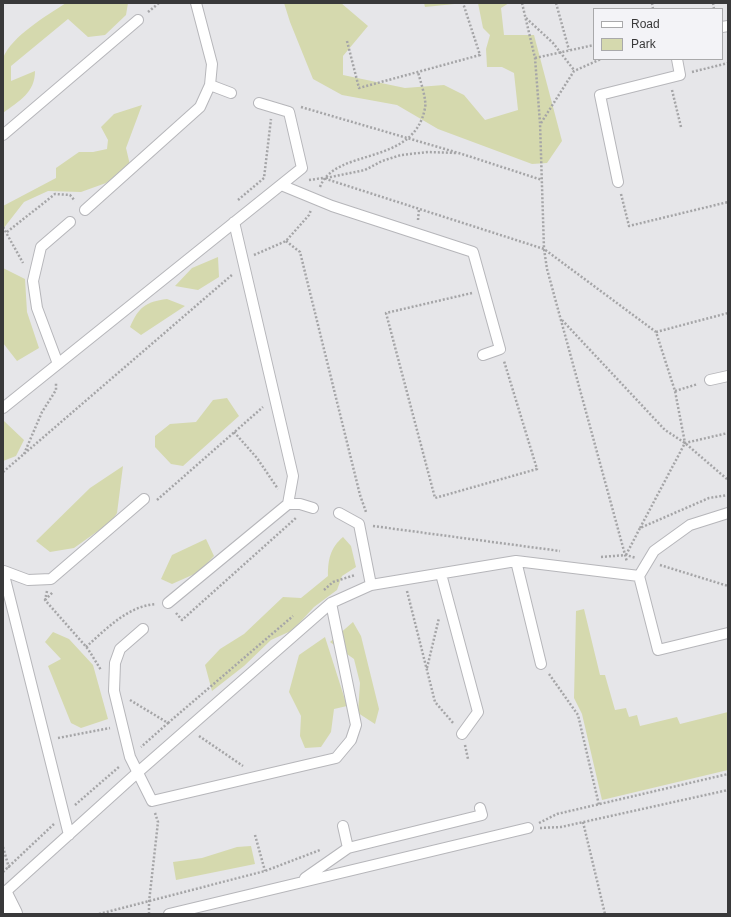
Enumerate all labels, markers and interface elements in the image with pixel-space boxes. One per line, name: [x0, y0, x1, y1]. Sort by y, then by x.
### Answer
legend: [593, 8, 723, 60]
text: Road: [631, 17, 660, 31]
text: Park: [631, 37, 656, 51]

